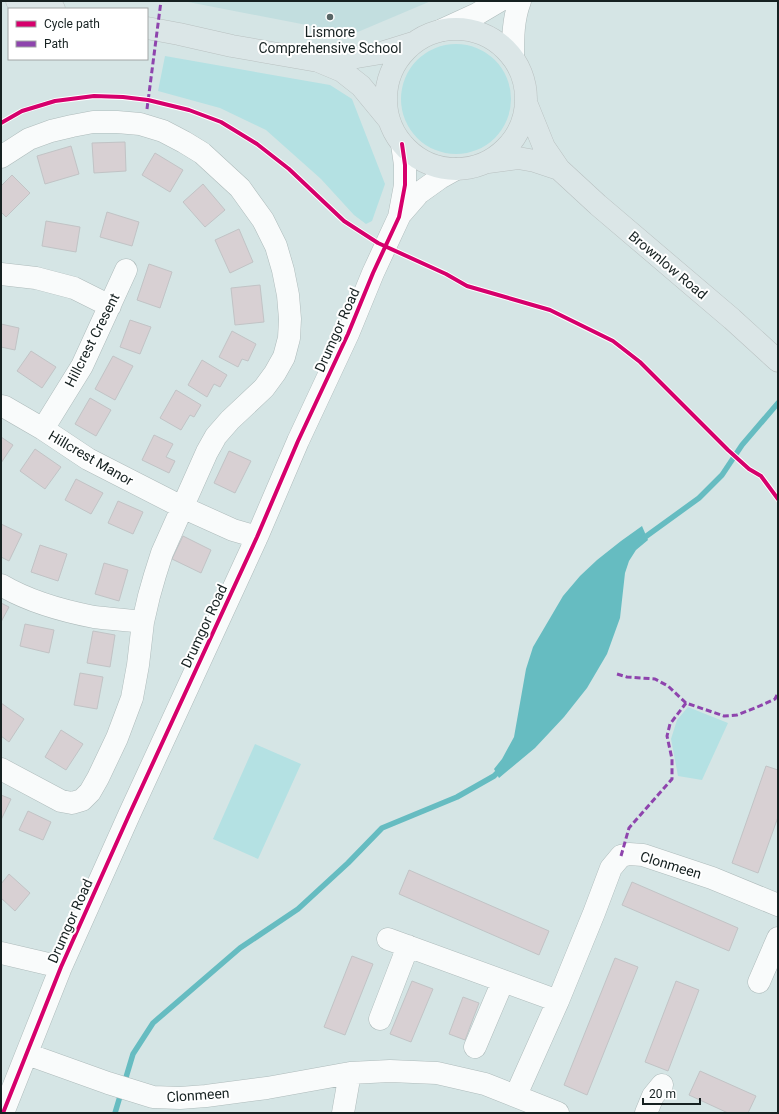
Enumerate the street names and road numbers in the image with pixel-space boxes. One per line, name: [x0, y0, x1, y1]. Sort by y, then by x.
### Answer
street label: Brownlow Road: [626, 228, 710, 302]
street label: Drumgor Road: [311, 286, 363, 374]
street label: Hillcrest Cresent: [61, 290, 123, 390]
street label: Hillcrest Manor: [46, 427, 136, 489]
street label: Drumgor Road: [178, 582, 230, 670]
street label: Clonmeen: [638, 848, 704, 882]
street label: Drumgor Road: [44, 877, 96, 965]
street label: Clonmeen: [166, 1085, 230, 1105]

